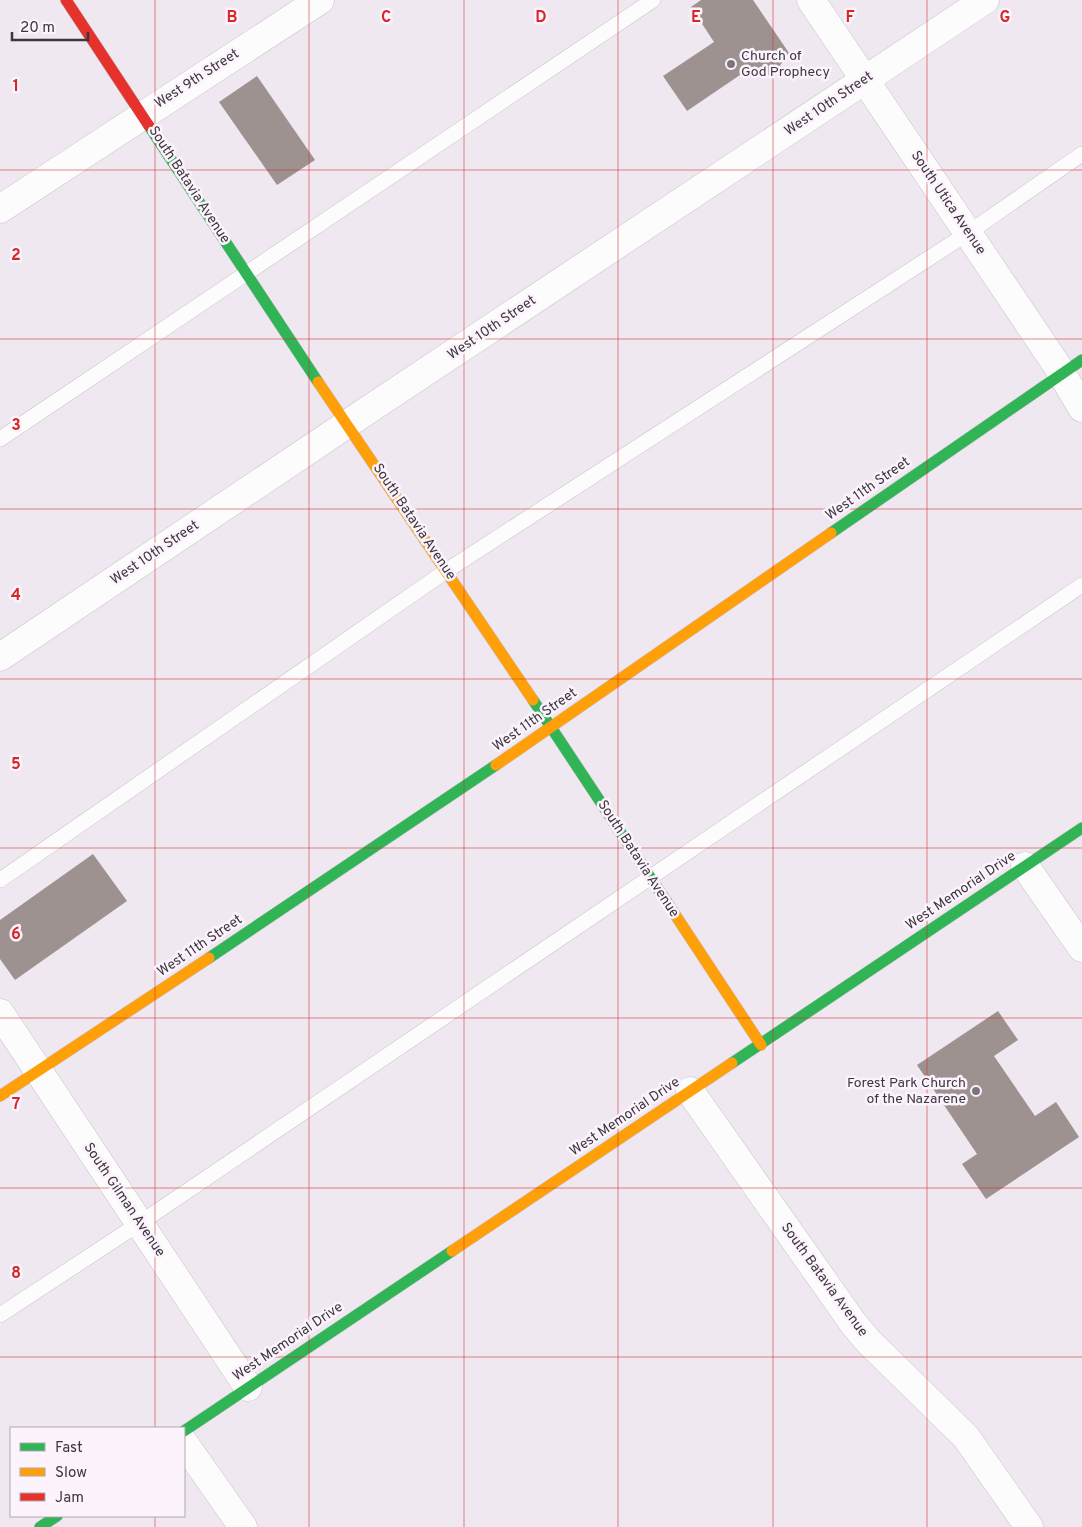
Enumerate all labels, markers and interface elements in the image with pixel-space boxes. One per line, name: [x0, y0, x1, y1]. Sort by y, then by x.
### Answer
text: B: [226, 8, 238, 28]
text: C: [381, 8, 391, 28]
text: D: [535, 8, 547, 28]
text: E: [691, 8, 701, 28]
text: F: [845, 8, 855, 28]
text: G: [1000, 8, 1010, 28]
scale bar: [12, 10, 89, 42]
text: 20 m: [20, 19, 55, 38]
street label: West 9th Street: [152, 45, 242, 113]
place label: Church of God Prophecy: [741, 48, 830, 81]
marker: Church of God Prophecy: [725, 58, 737, 70]
street label: West 10th Street: [782, 68, 876, 140]
text: 1: [13, 77, 19, 97]
street label: South Batavia Avenue: [145, 123, 233, 247]
street label: South Utica Avenue: [907, 148, 989, 258]
text: 2: [11, 246, 21, 266]
street label: West 10th Street: [445, 292, 539, 364]
text: 3: [11, 416, 21, 436]
street label: West 11th Street: [823, 454, 913, 524]
street label: South Batavia Avenue: [369, 461, 459, 583]
street label: West 10th Street: [108, 517, 202, 589]
text: 4: [11, 586, 21, 606]
street label: West 11th Street: [490, 685, 580, 755]
text: 5: [11, 755, 21, 775]
street label: South Batavia Avenue: [594, 797, 682, 921]
street label: West Memorial Drive: [903, 848, 1019, 934]
street label: West 11th Street: [154, 911, 246, 981]
text: 6: [11, 925, 21, 945]
street label: West Memorial Drive: [567, 1074, 683, 1160]
place label: Forest Park Church of the Nazarene: [847, 1075, 966, 1108]
marker: Forest Park Church of the Nazarene: [970, 1085, 982, 1097]
text: 7: [12, 1095, 20, 1115]
street label: South Gilman Avenue: [80, 1140, 168, 1260]
street label: South Batavia Avenue: [777, 1220, 871, 1340]
text: 8: [11, 1264, 21, 1284]
street label: West Memorial Drive: [230, 1299, 346, 1385]
legend: [10, 1427, 185, 1517]
text: Fast: [55, 1439, 83, 1458]
text: Slow: [55, 1464, 87, 1483]
text: Jam: [55, 1489, 84, 1508]

